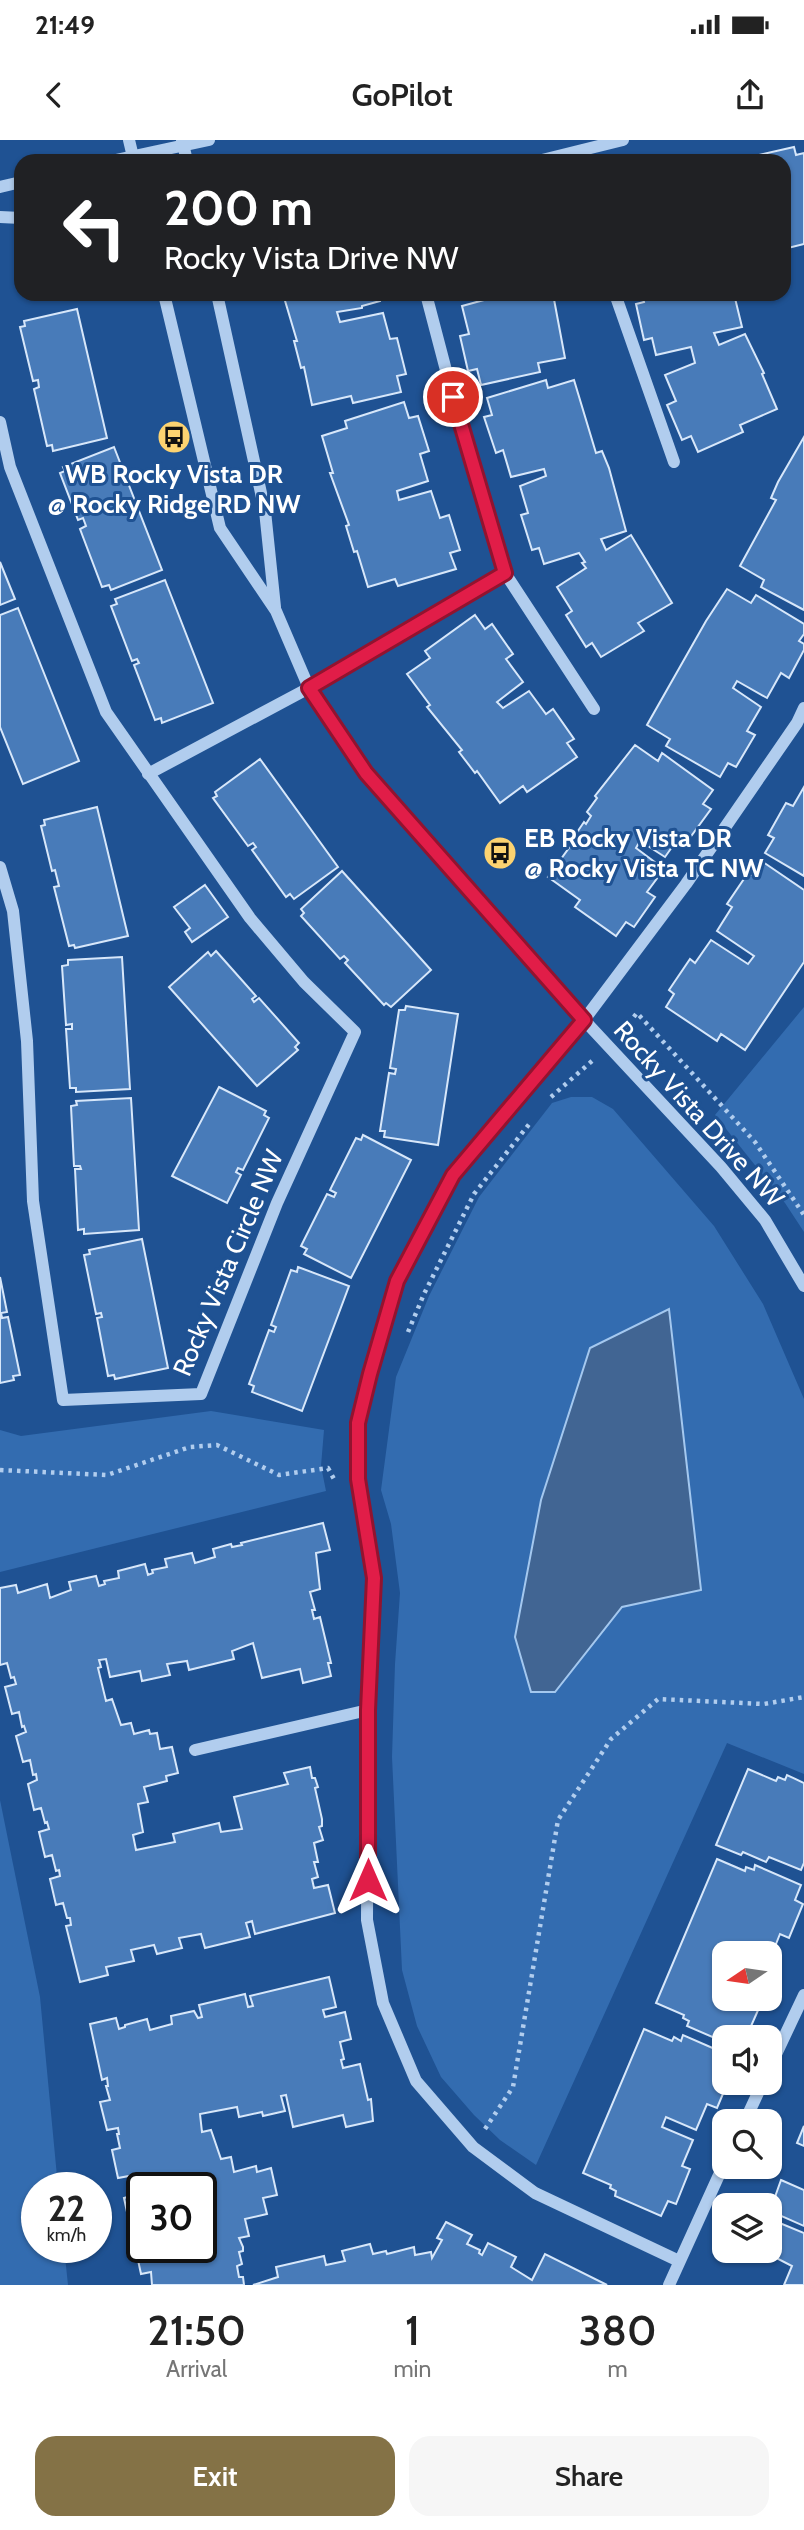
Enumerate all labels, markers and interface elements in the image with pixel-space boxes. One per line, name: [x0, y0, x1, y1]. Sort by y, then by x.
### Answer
text: 21:49: [35, 9, 95, 41]
text: GoPilot: [351, 75, 453, 114]
icon: back: [35, 76, 73, 114]
icon: share: [731, 76, 769, 114]
text: 200 m: [164, 178, 313, 237]
icon: left: [49, 182, 140, 273]
text: Rocky Vista Drive NW: [164, 238, 459, 277]
pin: [423, 367, 483, 427]
icon: arrive: [434, 378, 472, 416]
bus stop icon: WB Rocky Vista DR @ Rocky Ridge RD NW: [155, 418, 193, 456]
place label: WB Rocky Vista DR @ Rocky Ridge RD NW: [47, 458, 301, 520]
place label: EB Rocky Vista DR @ Rocky Vista TC NW: [524, 822, 764, 884]
bus stop icon: EB Rocky Vista DR @ Rocky Vista TC NW: [481, 834, 519, 872]
street label: Rocky Vista Drive NW: [607, 1014, 791, 1214]
street label: Rocky Vista Circle NW: [166, 1145, 290, 1381]
position arrow: [331, 1843, 405, 1917]
north arrow: [712, 1941, 782, 2011]
map controls: [712, 1941, 782, 2263]
button: sound: [712, 2025, 782, 2095]
button: search: [712, 2109, 782, 2179]
speed limit sign: 30: [126, 2172, 217, 2263]
text: 22: [48, 2187, 85, 2230]
button: layers: [712, 2193, 782, 2263]
text: km/h: [47, 2224, 86, 2246]
text: 21:50: [148, 2304, 246, 2356]
text: 1: [405, 2304, 420, 2356]
text: 380: [579, 2304, 656, 2356]
text: Arrival: [166, 2355, 227, 2383]
text: min: [393, 2355, 431, 2383]
text: m: [608, 2355, 628, 2383]
button: Exit: [35, 2436, 395, 2516]
button: Share: [409, 2436, 769, 2516]

